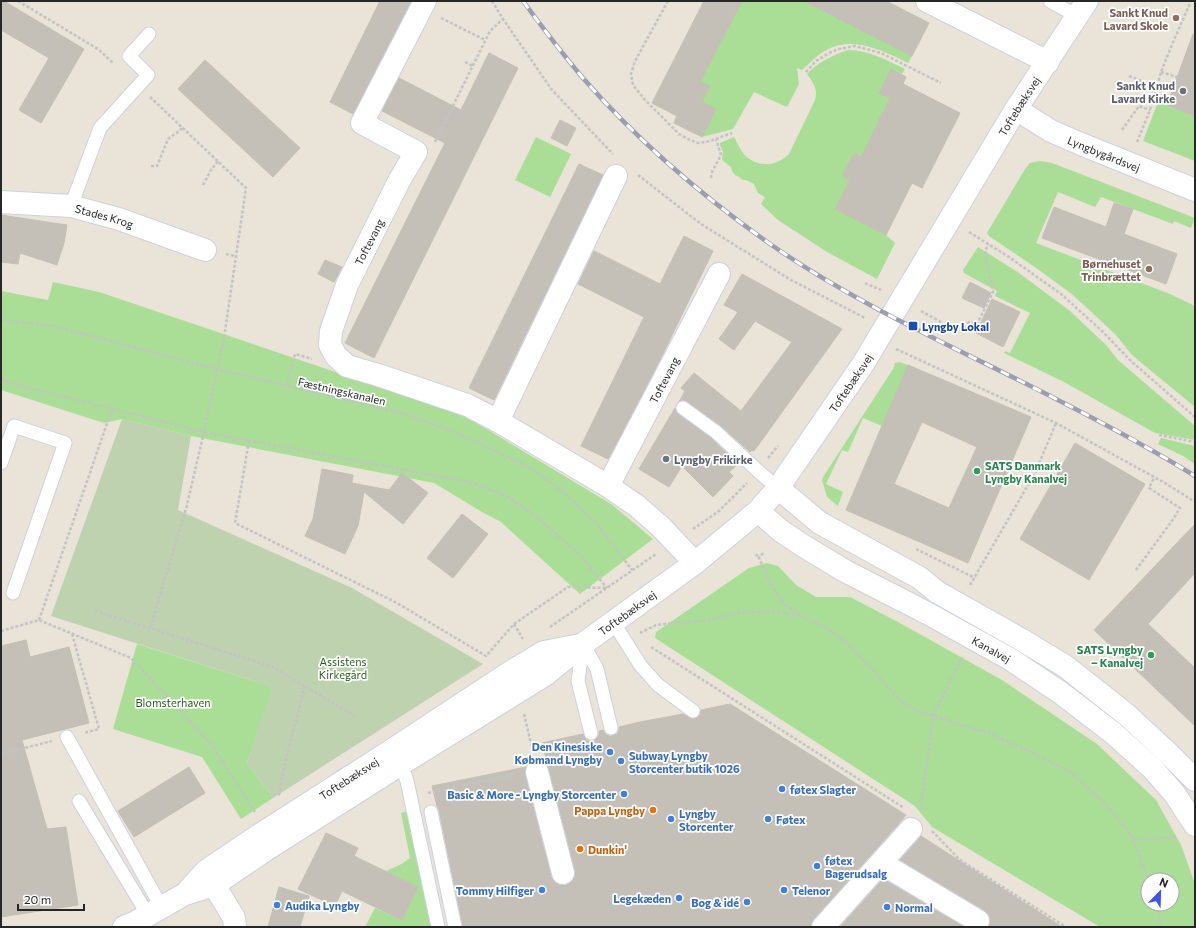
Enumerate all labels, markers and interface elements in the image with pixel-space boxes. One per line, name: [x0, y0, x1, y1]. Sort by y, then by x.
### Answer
place label: Sankt Knud Lavard Skole: [1103, 6, 1168, 32]
marker: Sankt Knud Lavard Skole: [1171, 13, 1181, 23]
street label: Toftebæksvej: [995, 74, 1042, 138]
place label: Sankt Knud Lavard Kirke: [1111, 79, 1175, 105]
marker: Sankt Knud Lavard Kirke: [1178, 86, 1188, 96]
street label: Lyngbygårdsvej: [1066, 133, 1143, 174]
street label: Stades Krog: [74, 201, 136, 230]
street label: Toftevang: [352, 216, 386, 268]
place label: Børnehuset Trinbrættet: [1081, 257, 1141, 283]
marker: Børnehuset Trinbrættet: [1144, 264, 1154, 274]
marker: Lyngby Lokal: [907, 320, 919, 332]
place label: Lyngby Lokal: [922, 320, 989, 333]
street label: Toftebæksvej: [826, 351, 874, 414]
street label: Toftevang: [646, 354, 681, 405]
street label: Fæstningskanalen: [297, 375, 387, 407]
place label: Lyngby Frikirke: [674, 453, 753, 466]
marker: Lyngby Frikirke: [661, 454, 671, 464]
place label: SATS Danmark Lyngby Kanalvej: [985, 459, 1067, 485]
marker: SATS Danmark Lyngby Kanalvej: [972, 466, 982, 476]
street label: Toftebæksvej: [596, 587, 658, 637]
street label: Kanalvej: [970, 633, 1013, 665]
place label: SATS Lyngby – Kanalvej: [1077, 643, 1143, 669]
marker: SATS Lyngby – Kanalvej: [1146, 650, 1156, 660]
park label: Assistens Kirkegård: [319, 655, 367, 681]
park label: Blomsterhaven: [135, 696, 211, 709]
place label: Den Kinesiske Købmand Lyngby: [515, 740, 602, 766]
marker: Den Kinesiske Købmand Lyngby: [605, 747, 615, 757]
place label: Subway Lyngby Storcenter butik 1026: [629, 749, 740, 775]
street label: Toftebæksvej: [317, 754, 381, 802]
marker: Subway Lyngby Storcenter butik 1026: [616, 756, 626, 766]
place label: føtex Slagter: [790, 783, 856, 796]
marker: føtex Slagter: [777, 784, 787, 794]
place label: Basic & More - Lyngby Storcenter: [447, 788, 616, 801]
marker: Basic & More - Lyngby Storcenter: [619, 789, 629, 799]
place label: Pappa Lyngby: [574, 804, 645, 817]
marker: Pappa Lyngby: [648, 805, 658, 815]
place label: Lyngby Storcenter: [679, 807, 734, 833]
place label: Føtex: [776, 813, 806, 826]
marker: Lyngby Storcenter: [666, 814, 676, 824]
marker: Føtex: [763, 814, 773, 824]
place label: Dunkin': [588, 843, 627, 856]
marker: Dunkin': [575, 844, 585, 854]
place label: føtex Bagerudsalg: [825, 854, 887, 880]
marker: føtex Bagerudsalg: [812, 861, 822, 871]
north arrow: [1140, 872, 1180, 912]
text: N: [1158, 875, 1170, 890]
place label: Tommy Hilfiger: [456, 884, 534, 897]
place label: Telenor: [792, 884, 831, 897]
marker: Tommy Hilfiger: [537, 885, 547, 895]
marker: Telenor: [779, 885, 789, 895]
scale bar: [18, 886, 84, 912]
text: 20 m: [24, 892, 51, 906]
place label: Legekæden: [613, 892, 671, 905]
marker: Legekæden: [674, 893, 684, 903]
place label: Bog & idé: [691, 896, 739, 909]
marker: Bog & idé: [742, 897, 752, 907]
place label: Audika Lyngby: [285, 899, 360, 912]
marker: Audika Lyngby: [272, 900, 282, 910]
place label: Normal: [895, 901, 933, 914]
marker: Normal: [882, 902, 892, 912]

